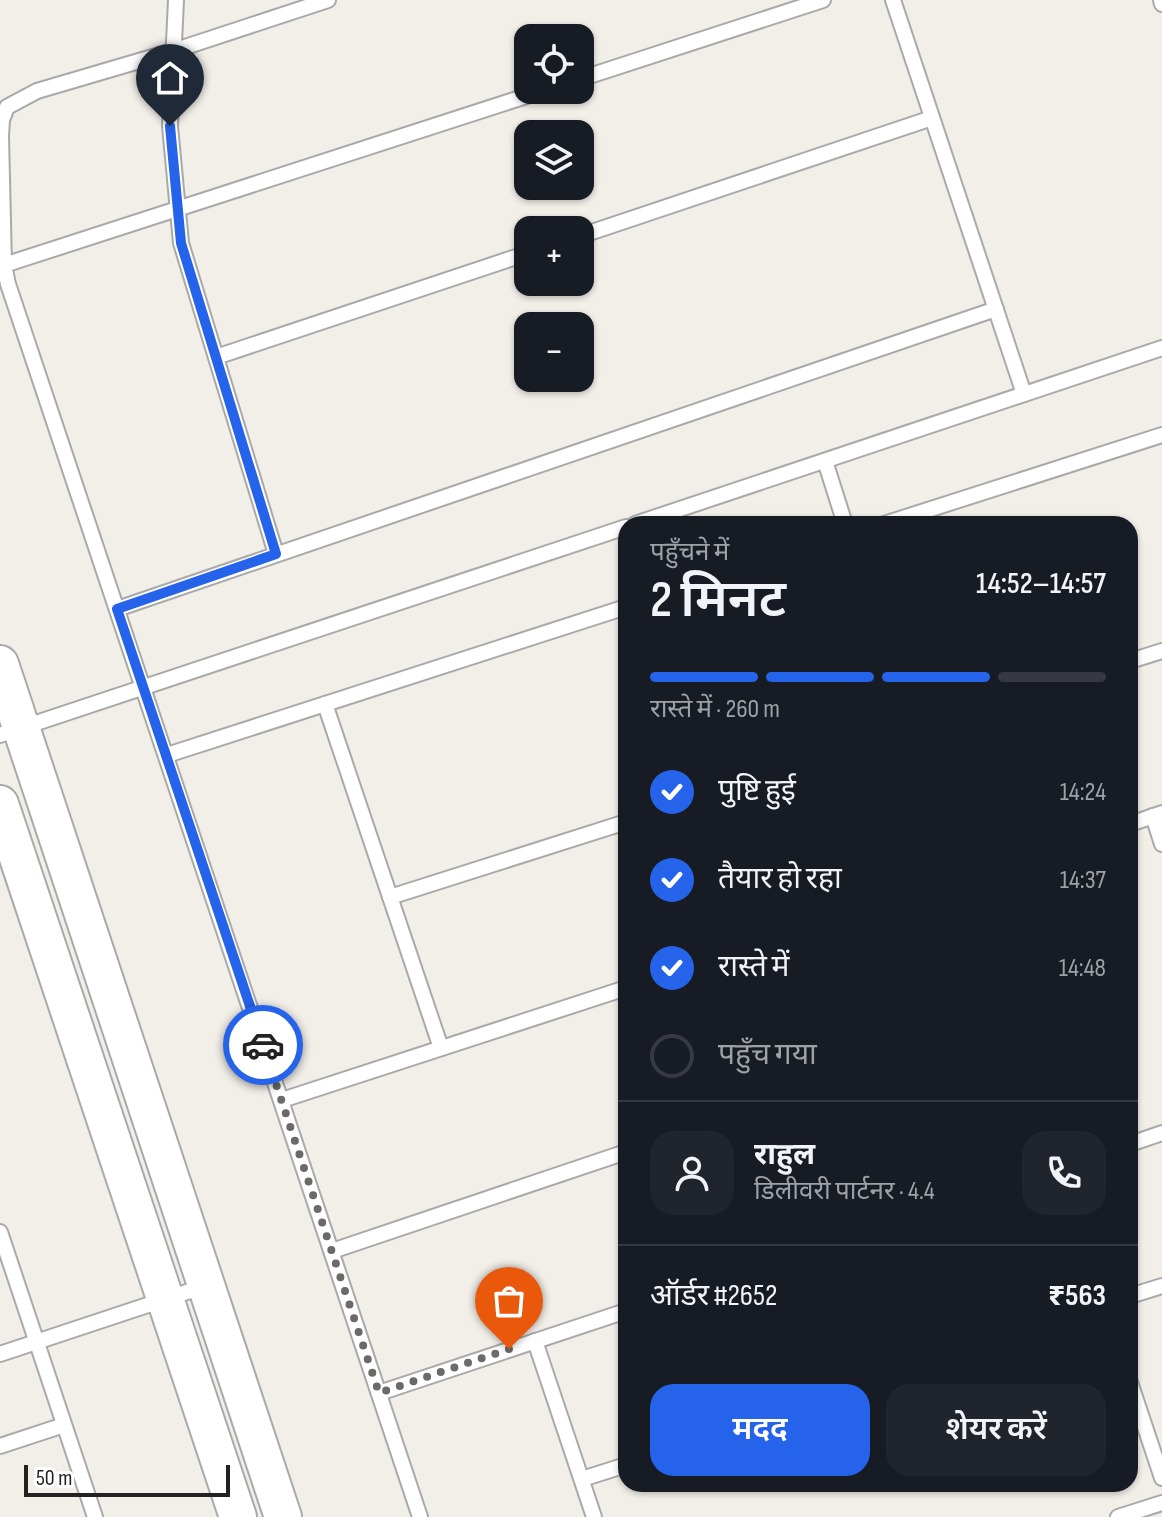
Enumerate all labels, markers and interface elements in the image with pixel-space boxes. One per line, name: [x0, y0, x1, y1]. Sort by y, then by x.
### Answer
map controls: [514, 24, 594, 392]
button: locate: [514, 24, 594, 104]
pin: [136, 44, 204, 126]
icon: home: [148, 56, 192, 100]
button: layers: [514, 120, 594, 200]
button: +: [514, 216, 594, 296]
button: −: [514, 312, 594, 392]
text: पहुँचने में: [650, 537, 729, 568]
text: 14:52–14:57: [976, 566, 1106, 602]
text: 2 मिनट: [650, 569, 786, 632]
text: रास्ते में · 260 m: [650, 694, 780, 725]
icon: check: [650, 770, 694, 814]
text: पुष्टि हुई: [718, 773, 796, 809]
text: 14:24: [1060, 777, 1106, 808]
icon: check: [650, 858, 694, 902]
text: तैयार हो रहा: [718, 861, 842, 897]
text: 14:37: [1060, 865, 1106, 896]
icon: check: [650, 946, 694, 990]
text: रास्ते में: [718, 949, 790, 985]
text: 14:48: [1059, 953, 1106, 984]
courier: [223, 1005, 303, 1085]
icon: car: [241, 1023, 285, 1067]
text: पहुँच गया: [718, 1037, 817, 1073]
button: person: [650, 1131, 734, 1215]
button: phone: [1022, 1131, 1106, 1215]
text: राहुल: [754, 1137, 815, 1173]
text: डिलीवरी पार्टनर · 4.4: [754, 1176, 935, 1207]
pin: [475, 1267, 543, 1349]
text: ऑर्डर #2652: [650, 1278, 777, 1314]
text: ₹563: [1048, 1278, 1106, 1314]
icon: bag: [487, 1279, 531, 1323]
button: मदद: [650, 1384, 870, 1476]
button: शेयर करें: [886, 1384, 1106, 1476]
scale bar: [24, 1461, 230, 1497]
text: 50 m: [36, 1465, 72, 1492]

